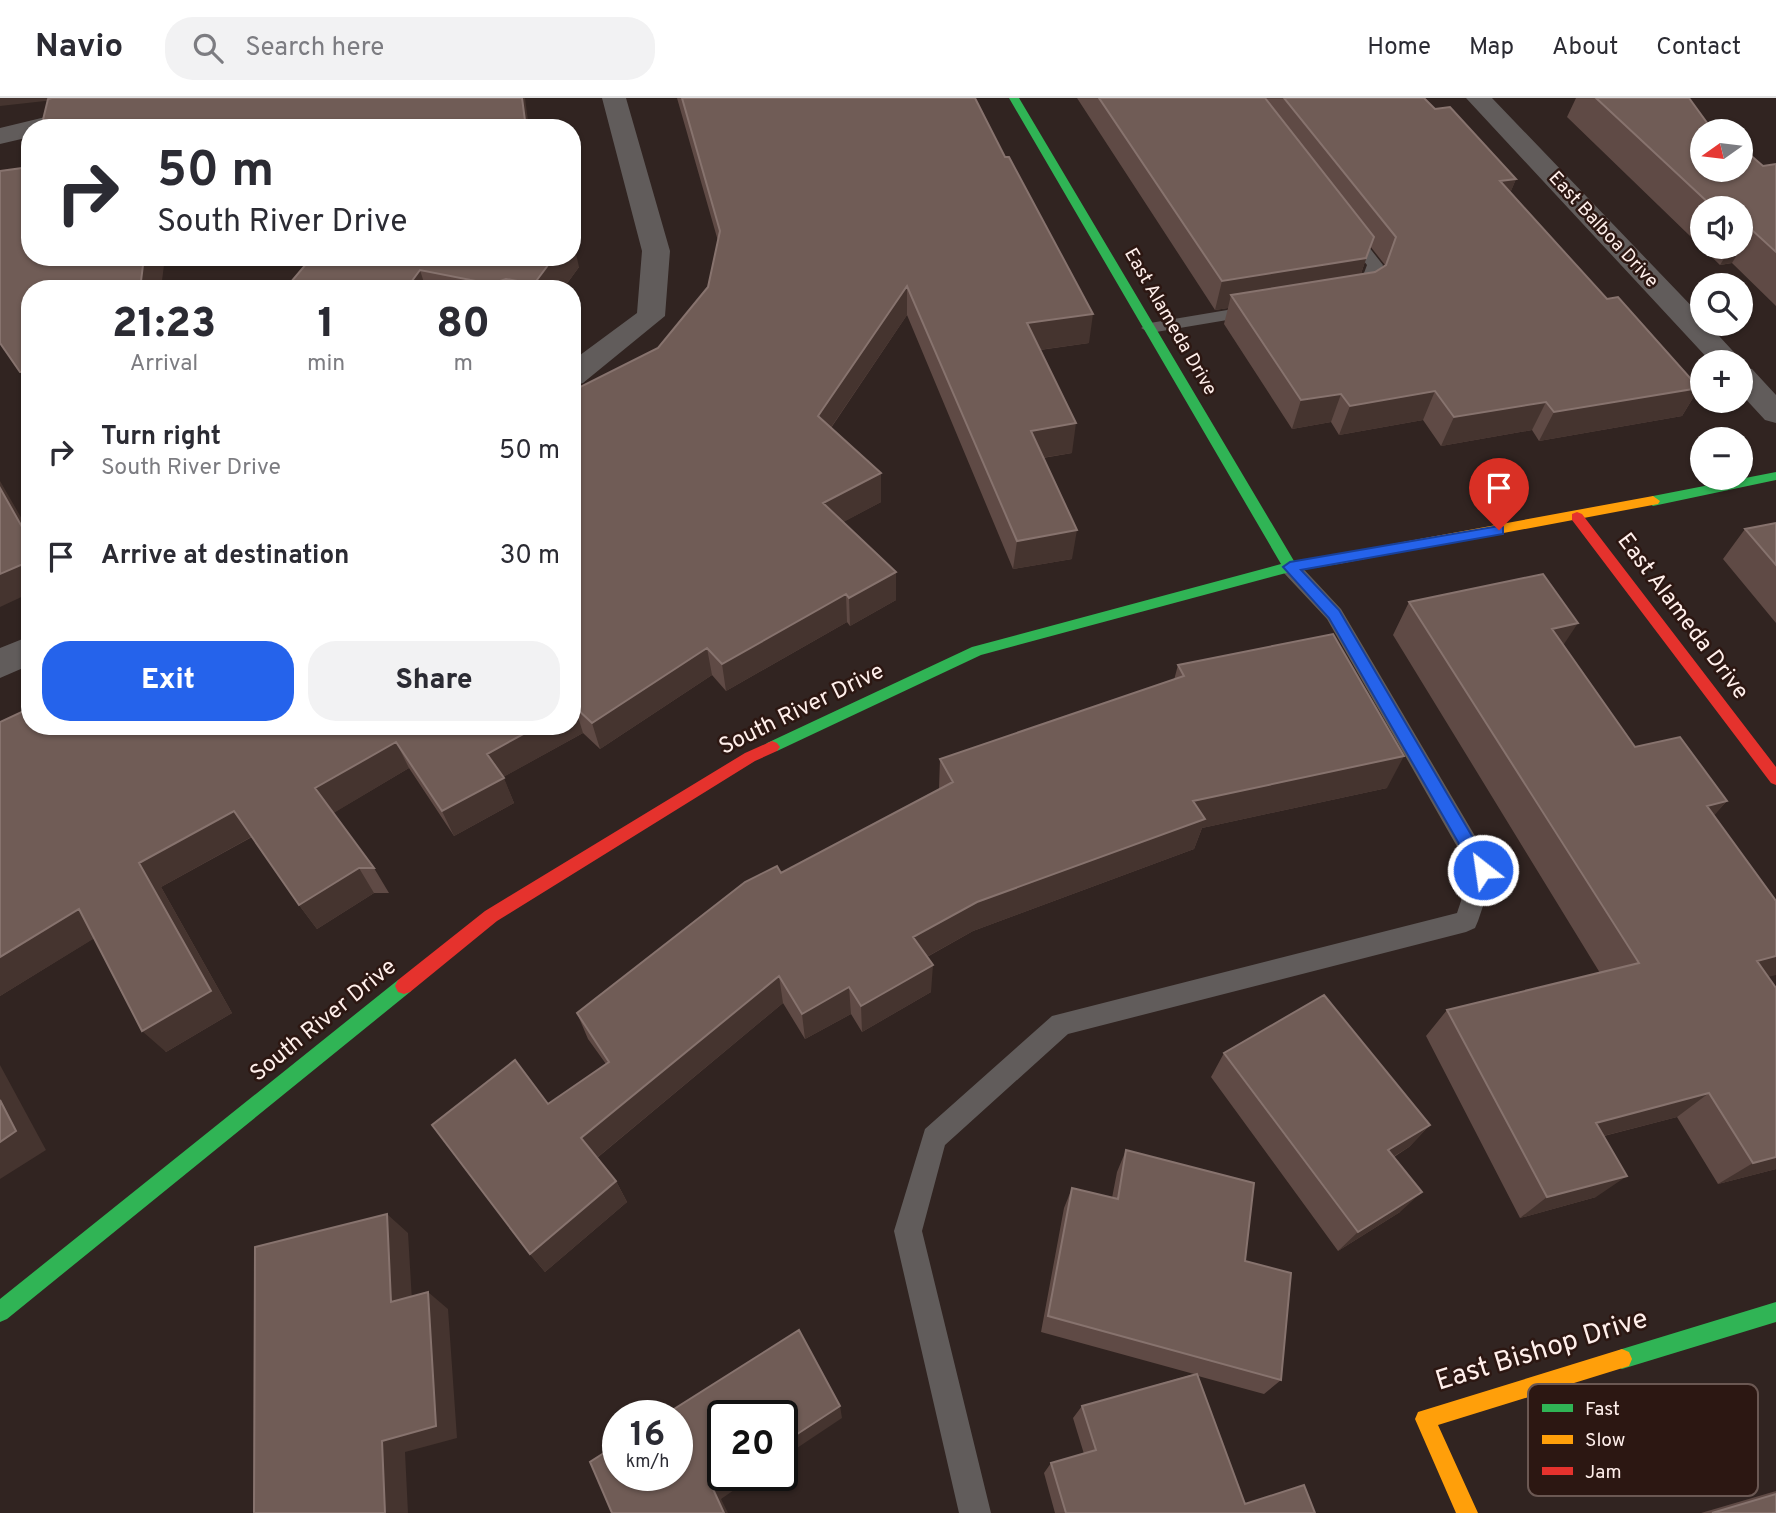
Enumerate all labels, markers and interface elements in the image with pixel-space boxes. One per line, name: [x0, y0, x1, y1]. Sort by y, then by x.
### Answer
search box: [165, 17, 655, 80]
text: Navio: [35, 27, 123, 69]
icon: search: [189, 29, 227, 67]
text: Search here: [245, 32, 384, 65]
text: Home: [1367, 33, 1431, 63]
text: Map: [1469, 33, 1514, 63]
text: About: [1552, 33, 1618, 63]
text: Contact: [1656, 33, 1741, 63]
north arrow: [1690, 119, 1754, 182]
map controls: [1690, 119, 1753, 490]
text: 50 m: [157, 142, 274, 204]
icon: right: [42, 147, 133, 238]
street label: East Balboa Drive: [1543, 167, 1663, 293]
button: sound: [1690, 196, 1753, 259]
text: South River Drive: [157, 203, 407, 243]
street label: East Alameda Drive: [1118, 244, 1222, 400]
button: search: [1690, 273, 1753, 336]
text: 21:23: [112, 299, 216, 352]
text: 1: [318, 299, 335, 352]
text: 80: [436, 299, 490, 352]
text: Arrival: [130, 350, 198, 379]
text: min: [307, 350, 345, 379]
text: m: [453, 350, 473, 379]
button: +: [1690, 350, 1753, 413]
text: Turn right: [101, 421, 221, 454]
button: −: [1690, 427, 1753, 490]
icon: right: [42, 433, 80, 471]
text: 50 m: [499, 435, 560, 468]
text: South River Drive: [101, 454, 281, 483]
pin: [1469, 458, 1529, 530]
icon: arrive: [1480, 469, 1518, 507]
street label: East Alameda Drive: [1610, 528, 1754, 706]
icon: arrive: [42, 538, 80, 576]
text: Arrive at destination: [101, 540, 349, 573]
text: 30 m: [500, 540, 560, 573]
button: Exit: [42, 641, 294, 721]
button: Share: [308, 641, 560, 721]
street label: South River Drive: [715, 658, 889, 762]
position arrow: [1446, 833, 1520, 907]
street label: South River Drive: [245, 953, 403, 1089]
street label: East Bishop Drive: [1431, 1302, 1653, 1400]
legend: [1528, 1384, 1758, 1496]
text: Fast: [1585, 1398, 1620, 1422]
speed limit sign: 20: [707, 1400, 798, 1491]
text: 16: [630, 1414, 665, 1458]
text: Slow: [1585, 1429, 1625, 1453]
text: km/h: [626, 1451, 669, 1474]
text: Jam: [1585, 1461, 1622, 1485]

